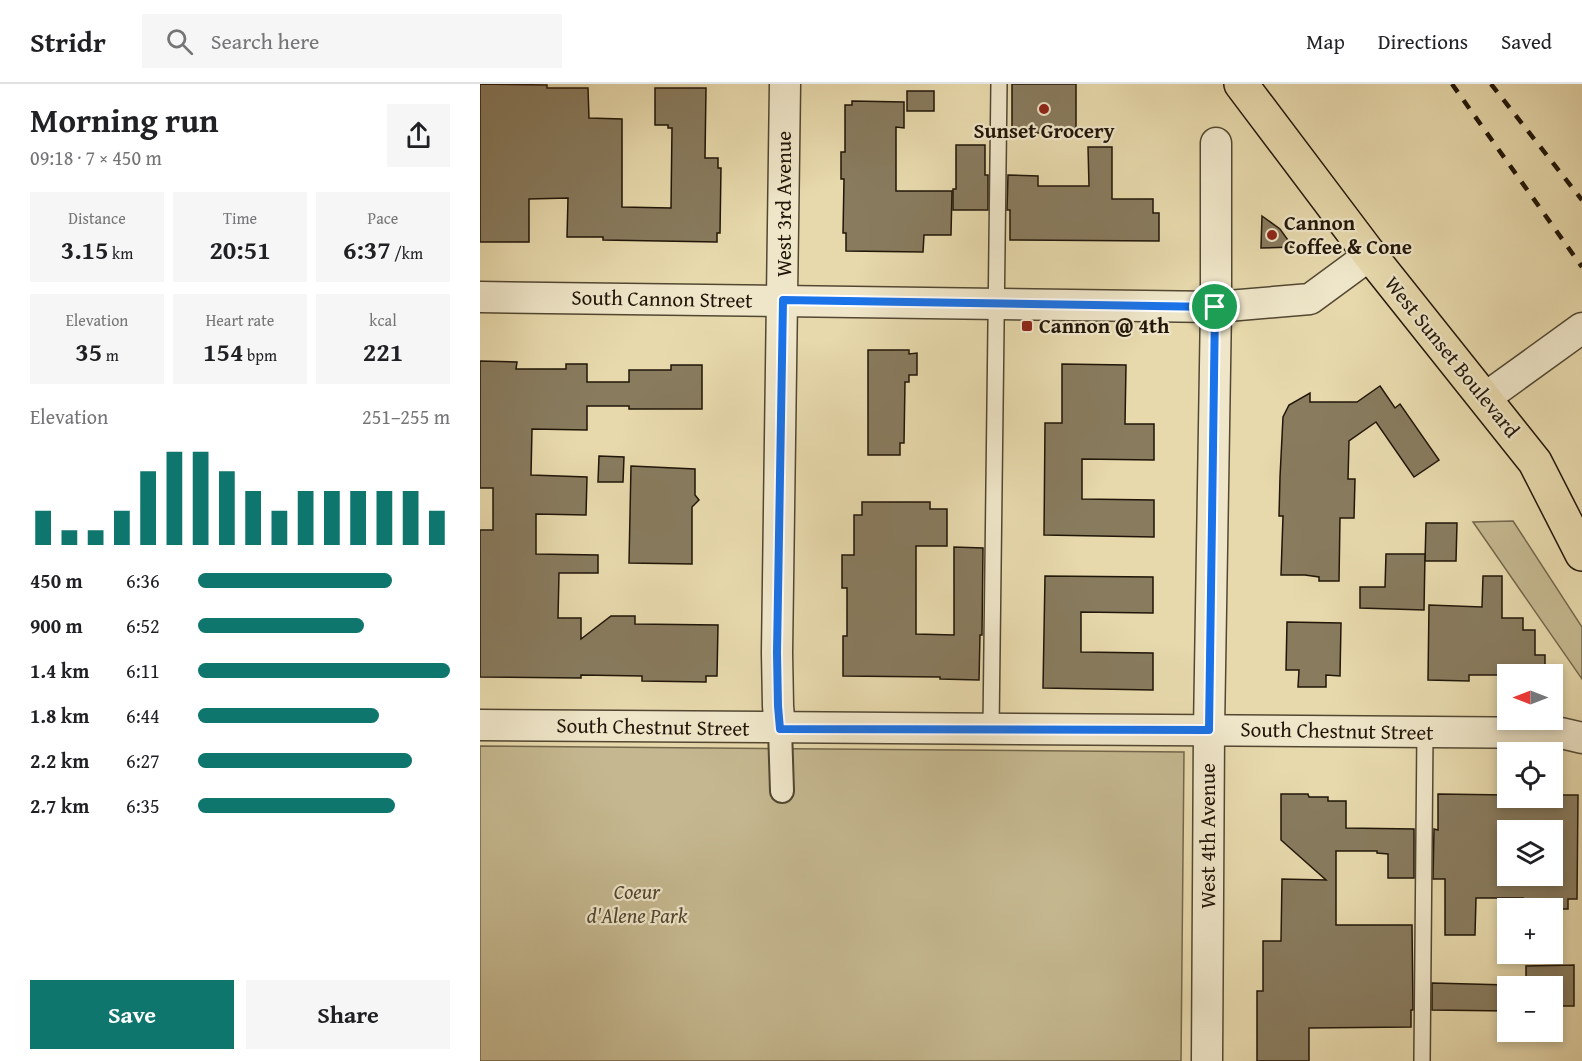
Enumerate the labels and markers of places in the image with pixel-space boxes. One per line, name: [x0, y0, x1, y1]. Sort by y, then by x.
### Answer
marker: Sunset Grocery: [1037, 102, 1051, 116]
place label: Sunset Grocery: [973, 115, 1115, 146]
place label: Cannon Coffee & Cone: [1284, 207, 1412, 262]
marker: Cannon Coffee & Cone: [1265, 228, 1279, 242]
pin: [1189, 281, 1240, 332]
place label: Cannon @ 4th: [1039, 310, 1170, 341]
marker: Cannon @ 4th: [1020, 319, 1034, 333]

